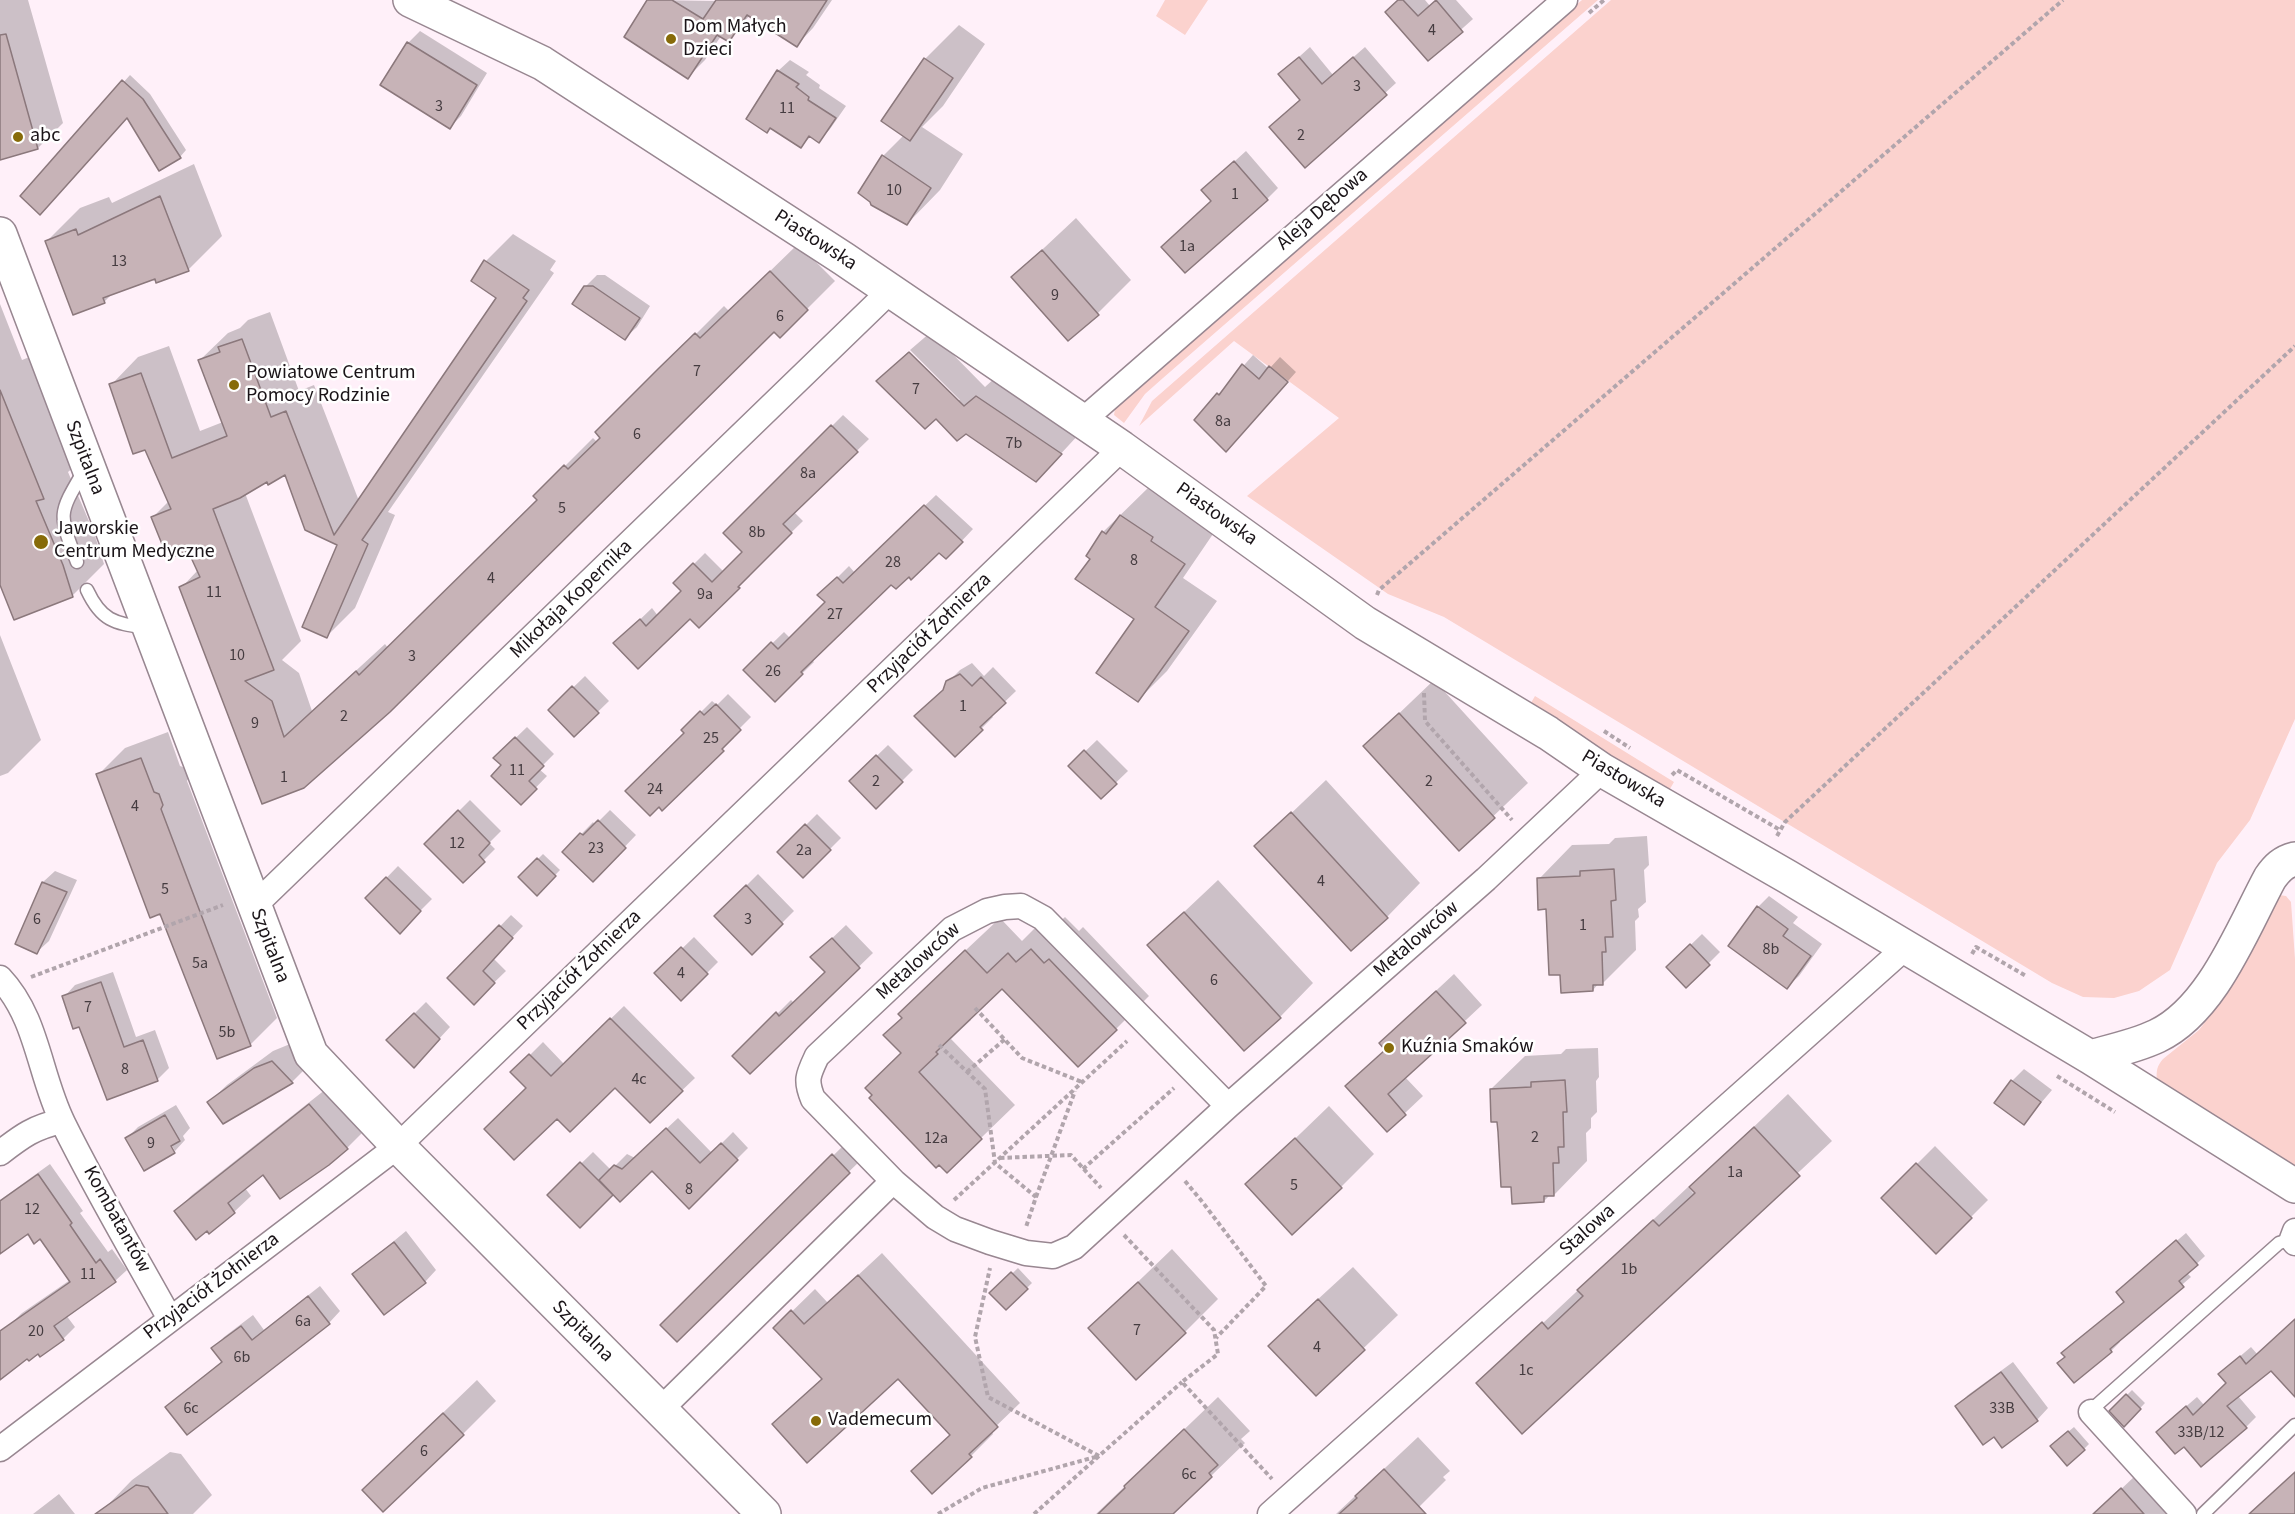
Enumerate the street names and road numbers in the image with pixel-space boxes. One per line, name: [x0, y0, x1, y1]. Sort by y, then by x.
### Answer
street label: Aleja Dębowa: [1272, 164, 1374, 256]
street label: Piastowska: [769, 205, 861, 277]
street label: Szpitalna: [59, 417, 109, 499]
street label: Piastowska: [1171, 478, 1261, 552]
street label: Mikołaja Kopernika: [506, 536, 638, 664]
street label: Przyjaciół Żołnierza: [863, 569, 997, 699]
street label: Piastowska: [1576, 745, 1670, 815]
street label: Metalowców: [1370, 897, 1464, 983]
street label: Szpitalna: [244, 905, 294, 987]
street label: Przyjaciół Żołnierza: [513, 906, 647, 1036]
street label: Metalowców: [872, 918, 966, 1006]
street label: Kombatantów: [77, 1162, 155, 1278]
street label: Stalowa: [1555, 1200, 1621, 1262]
street label: Przyjaciół Żołnierza: [139, 1228, 285, 1346]
street label: Szpitalna: [546, 1296, 618, 1368]

